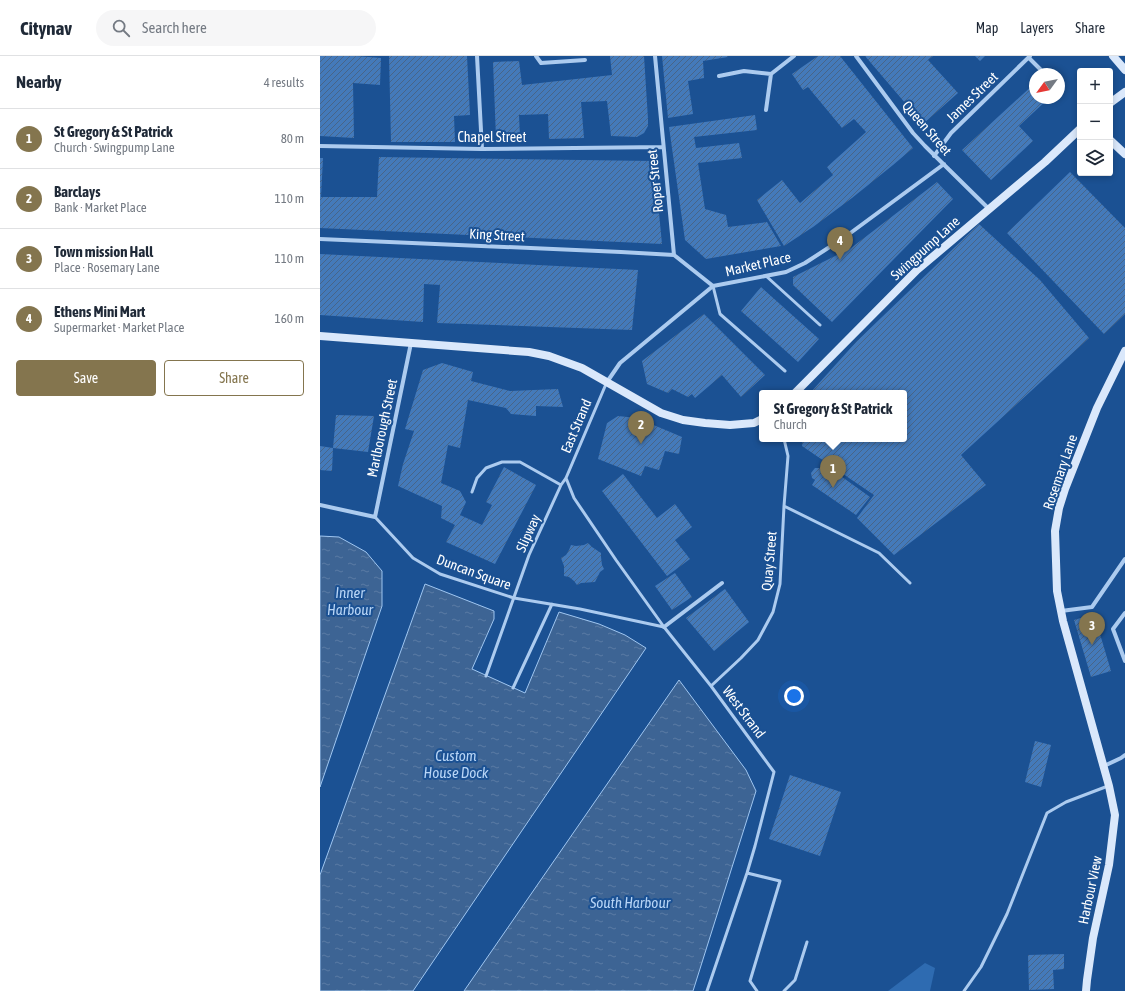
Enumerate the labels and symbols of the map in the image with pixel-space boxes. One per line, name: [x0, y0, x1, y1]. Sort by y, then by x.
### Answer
north arrow: [1029, 68, 1065, 104]
street label: James Street: [943, 69, 1001, 125]
street label: Queen Street: [899, 97, 955, 159]
street label: Chapel Street: [458, 129, 526, 145]
street label: Roper Street: [644, 149, 666, 213]
street label: Swingpump Lane: [887, 213, 963, 283]
street label: King Street: [469, 226, 525, 244]
pin: 4: [827, 227, 853, 260]
street label: Market Place: [724, 249, 792, 279]
street label: Marlborough Street: [364, 377, 400, 479]
street label: East Strand: [557, 397, 595, 455]
pin: 2: [628, 411, 654, 444]
street label: Rosemary Lane: [1040, 432, 1080, 512]
pin: 1: [820, 455, 846, 488]
street label: Slipway: [513, 511, 543, 554]
street label: Quay Street: [758, 530, 780, 592]
street label: Duncan Square: [435, 551, 513, 593]
water label: Inner Harbour: [327, 584, 374, 618]
pin: 3: [1079, 612, 1105, 645]
street label: West Strand: [719, 683, 769, 741]
your location: [784, 686, 804, 706]
water label: Custom House Dock: [424, 747, 489, 781]
street label: Harbour View: [1075, 854, 1105, 926]
water label: South Harbour: [589, 894, 671, 911]

